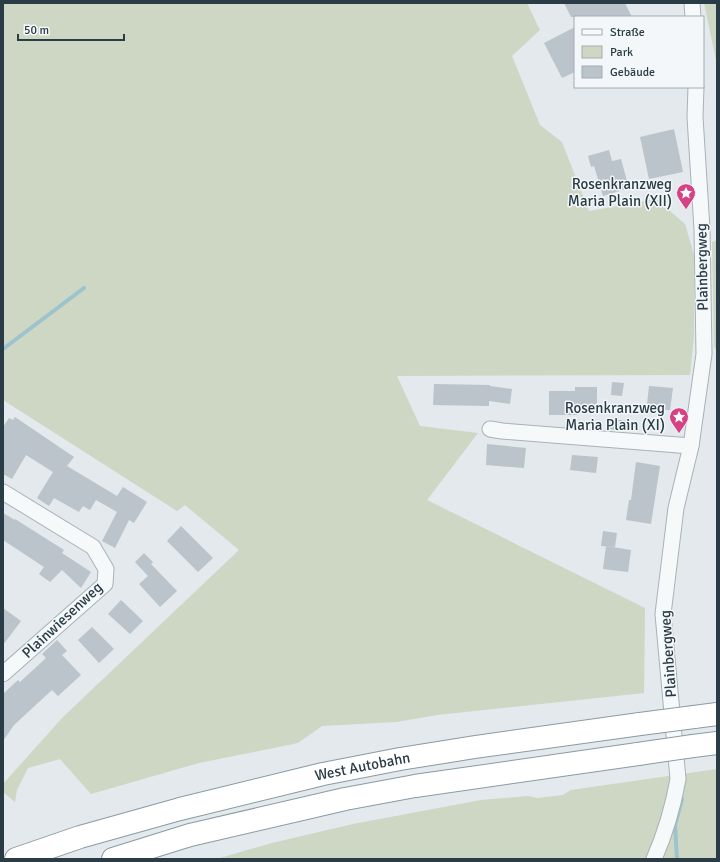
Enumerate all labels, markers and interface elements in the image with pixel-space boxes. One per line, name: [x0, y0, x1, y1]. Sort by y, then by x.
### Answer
scale bar: [18, 16, 124, 42]
legend: [574, 16, 704, 88]
text: 50 m: [24, 23, 49, 38]
text: Straße: [610, 25, 645, 40]
text: Park: [610, 45, 633, 60]
text: Gebäude: [610, 65, 655, 80]
place label: Rosenkranzweg Maria Plain (XII): [568, 175, 672, 210]
place icon: Rosenkranzweg Maria Plain (XII): [675, 182, 697, 210]
street label: Plainbergweg: [692, 223, 712, 311]
place label: Rosenkranzweg Maria Plain (XI): [565, 399, 665, 434]
place icon: Rosenkranzweg Maria Plain (XI): [668, 406, 690, 434]
street label: Plainwiesenweg: [18, 578, 106, 662]
street label: Plainbergweg: [656, 610, 680, 698]
street label: West Autobahn: [313, 748, 412, 785]

